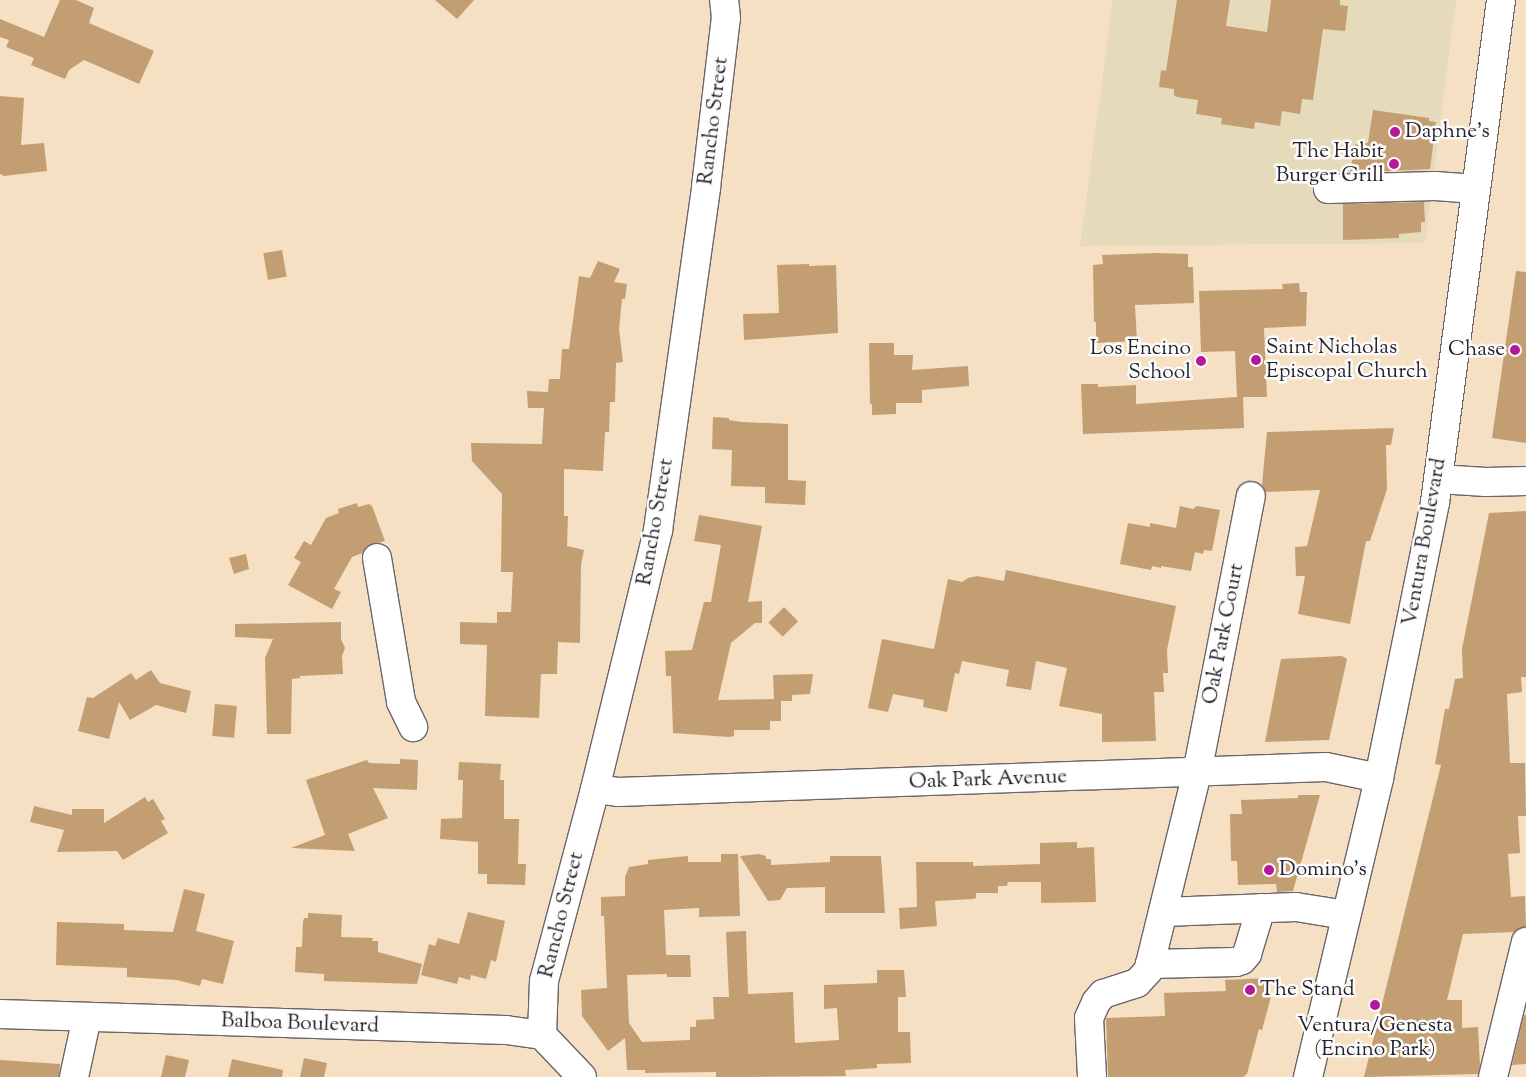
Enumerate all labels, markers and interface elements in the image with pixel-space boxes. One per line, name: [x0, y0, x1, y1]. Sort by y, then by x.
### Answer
street label: Rancho Street: [694, 56, 734, 186]
place label: Daphne's: [1405, 119, 1490, 145]
marker: Daphne's: [1389, 126, 1401, 138]
place label: The Habit Burger Grill: [1276, 139, 1384, 189]
marker: The Habit Burger Grill: [1388, 158, 1400, 170]
place label: Saint Nicholas Episcopal Church: [1266, 335, 1428, 385]
place label: Los Encino School: [1090, 336, 1191, 386]
place label: Chase: [1448, 337, 1505, 363]
marker: Chase: [1509, 344, 1521, 356]
marker: Saint Nicholas Episcopal Church: [1250, 354, 1262, 366]
marker: Los Encino School: [1195, 355, 1207, 367]
street label: Rancho Street: [632, 456, 680, 588]
street label: Ventura Boulevard: [1398, 456, 1452, 628]
street label: Oak Park Court: [1198, 561, 1250, 707]
street label: Oak Park Avenue: [908, 765, 1068, 795]
street label: Rancho Street: [534, 850, 590, 980]
place label: Domino's: [1279, 857, 1367, 883]
marker: Domino's: [1263, 864, 1275, 876]
place label: The Stand: [1260, 977, 1355, 1003]
marker: The Stand: [1244, 984, 1256, 996]
marker: Ventura/Genesta (Encino Park): [1369, 999, 1381, 1011]
street label: Balboa Boulevard: [221, 1009, 379, 1039]
place label: Ventura/Genesta (Encino Park): [1297, 1013, 1453, 1063]

